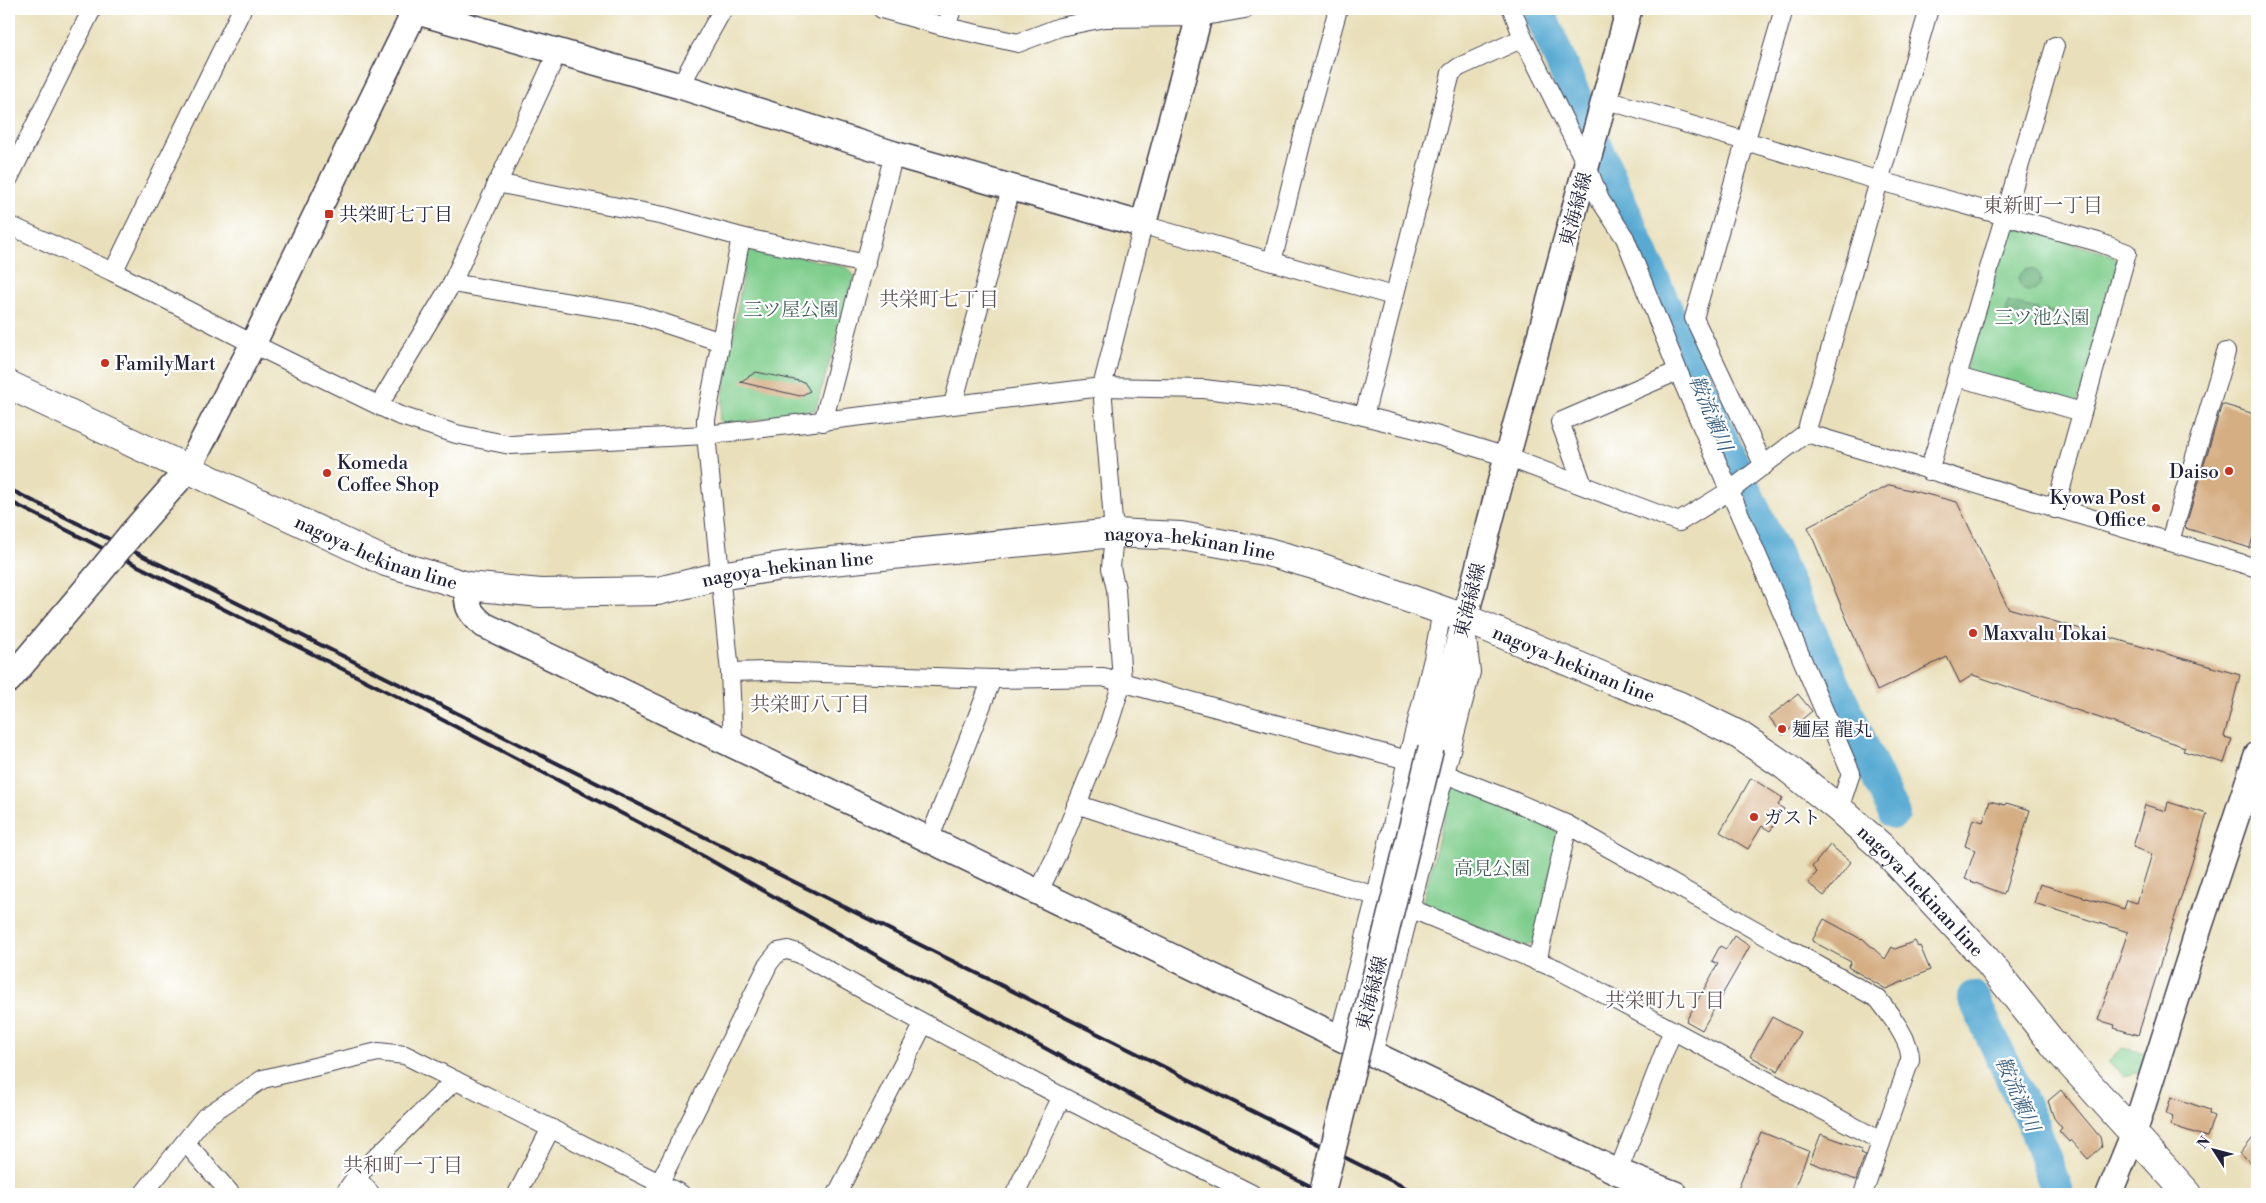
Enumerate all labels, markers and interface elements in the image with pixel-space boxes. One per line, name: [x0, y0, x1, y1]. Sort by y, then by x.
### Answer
street label: 東海緑線: [1555, 169, 1597, 249]
district label: 東新町一丁目: [1983, 194, 2103, 219]
place label: 共栄町七丁目: [339, 203, 453, 227]
marker: 共栄町七丁目: [323, 208, 335, 220]
district label: 共栄町七丁目: [879, 288, 999, 313]
park label: 三ツ屋公園: [743, 298, 839, 322]
park label: 三ツ池公園: [1994, 306, 2090, 330]
place label: FamilyMart: [115, 352, 216, 376]
marker: FamilyMart: [99, 357, 111, 369]
water label: 鞍流瀬川: [1682, 372, 1738, 457]
place label: Komeda Coffee Shop: [337, 451, 439, 497]
place label: Daiso: [2169, 460, 2219, 484]
marker: Daiso: [2223, 465, 2235, 477]
marker: Komeda Coffee Shop: [321, 467, 333, 479]
place label: Kyowa Post Office: [2049, 486, 2146, 532]
marker: Kyowa Post Office: [2150, 502, 2162, 514]
street label: nagoya-hekinan line: [291, 510, 460, 596]
street label: nagoya-hekinan line: [1103, 522, 1278, 567]
street label: nagoya-hekinan line: [699, 546, 875, 593]
street label: 東海緑線: [1449, 560, 1491, 640]
street label: nagoya-hekinan line: [1489, 620, 1658, 708]
place label: Maxvalu Tokai: [1983, 622, 2107, 646]
marker: Maxvalu Tokai: [1967, 627, 1979, 639]
district label: 共栄町八丁目: [750, 693, 870, 718]
place label: 麺屋 龍丸: [1792, 718, 1872, 742]
marker: 麺屋 龍丸: [1776, 723, 1788, 735]
place label: ガスト: [1764, 806, 1821, 830]
marker: ガスト: [1748, 811, 1760, 823]
street label: nagoya-hekinan line: [1852, 820, 1989, 962]
park label: 高見公園: [1454, 857, 1530, 881]
street label: 東海緑線: [1351, 953, 1393, 1033]
district label: 共栄町九丁目: [1605, 989, 1725, 1014]
water label: 鞍流瀬川: [1989, 1053, 2045, 1138]
north arrow: [2188, 1126, 2238, 1176]
text: N: [2194, 1133, 2215, 1153]
district label: 共和町一丁目: [343, 1154, 463, 1179]

